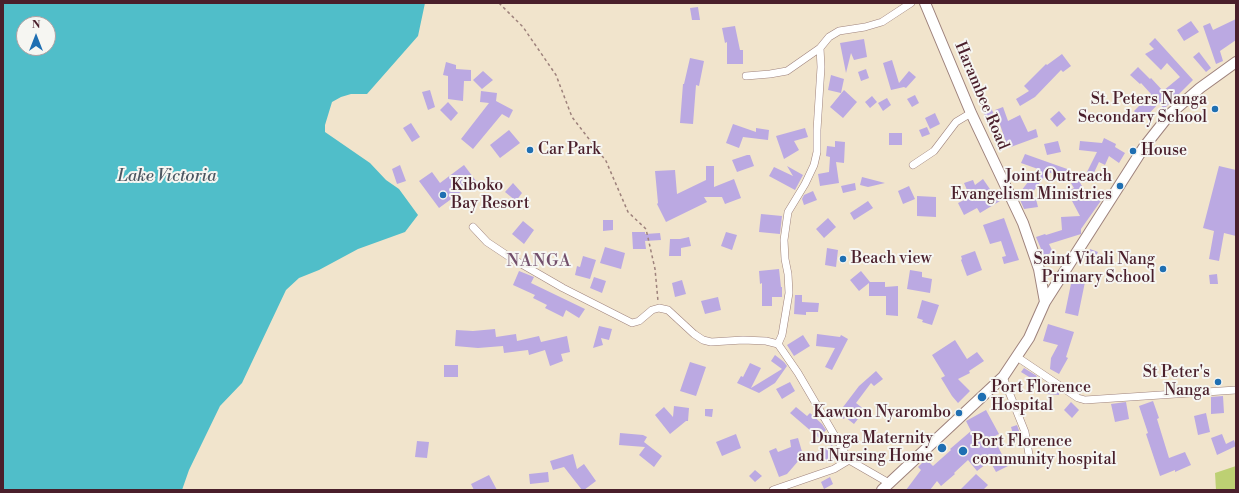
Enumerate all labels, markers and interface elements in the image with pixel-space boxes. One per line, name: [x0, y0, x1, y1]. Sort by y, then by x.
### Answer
north arrow: [16, 16, 56, 56]
text: N: [32, 18, 40, 32]
street label: Harambee Road: [950, 39, 1012, 153]
place label: St. Peters Nanga Secondary School: [1078, 90, 1207, 128]
marker: St. Peters Nanga Secondary School: [1210, 104, 1220, 114]
place label: Car Park: [538, 140, 601, 160]
place label: House: [1141, 141, 1187, 161]
marker: Car Park: [525, 145, 535, 155]
marker: House: [1128, 146, 1138, 156]
water label: Lake Victoria: [117, 167, 217, 187]
place label: Joint Outreach Evangelism Ministries: [951, 167, 1112, 205]
place label: Kiboko Bay Resort: [451, 176, 529, 214]
marker: Joint Outreach Evangelism Ministries: [1115, 181, 1125, 191]
marker: Kiboko Bay Resort: [438, 190, 448, 200]
place label: Beach view: [851, 249, 932, 269]
place label: Saint Vitali Nang Primary School: [1033, 250, 1155, 288]
district label: NANGA: [506, 252, 572, 272]
marker: Beach view: [838, 254, 848, 264]
marker: Saint Vitali Nang Primary School: [1158, 264, 1168, 274]
place label: St Peter's Nanga: [1143, 363, 1210, 401]
marker: St Peter's Nanga: [1213, 377, 1223, 387]
place label: Port Florence Hospital: [991, 378, 1091, 416]
marker: Port Florence Hospital: [976, 391, 988, 403]
place label: Kawuon Nyarombo: [813, 403, 951, 423]
marker: Kawuon Nyarombo: [954, 408, 964, 418]
place label: Dunga Maternity and Nursing Home: [798, 429, 933, 467]
place label: Port Florence community hospital: [972, 432, 1116, 470]
marker: Dunga Maternity and Nursing Home: [936, 442, 948, 454]
marker: Port Florence community hospital: [957, 445, 969, 457]

